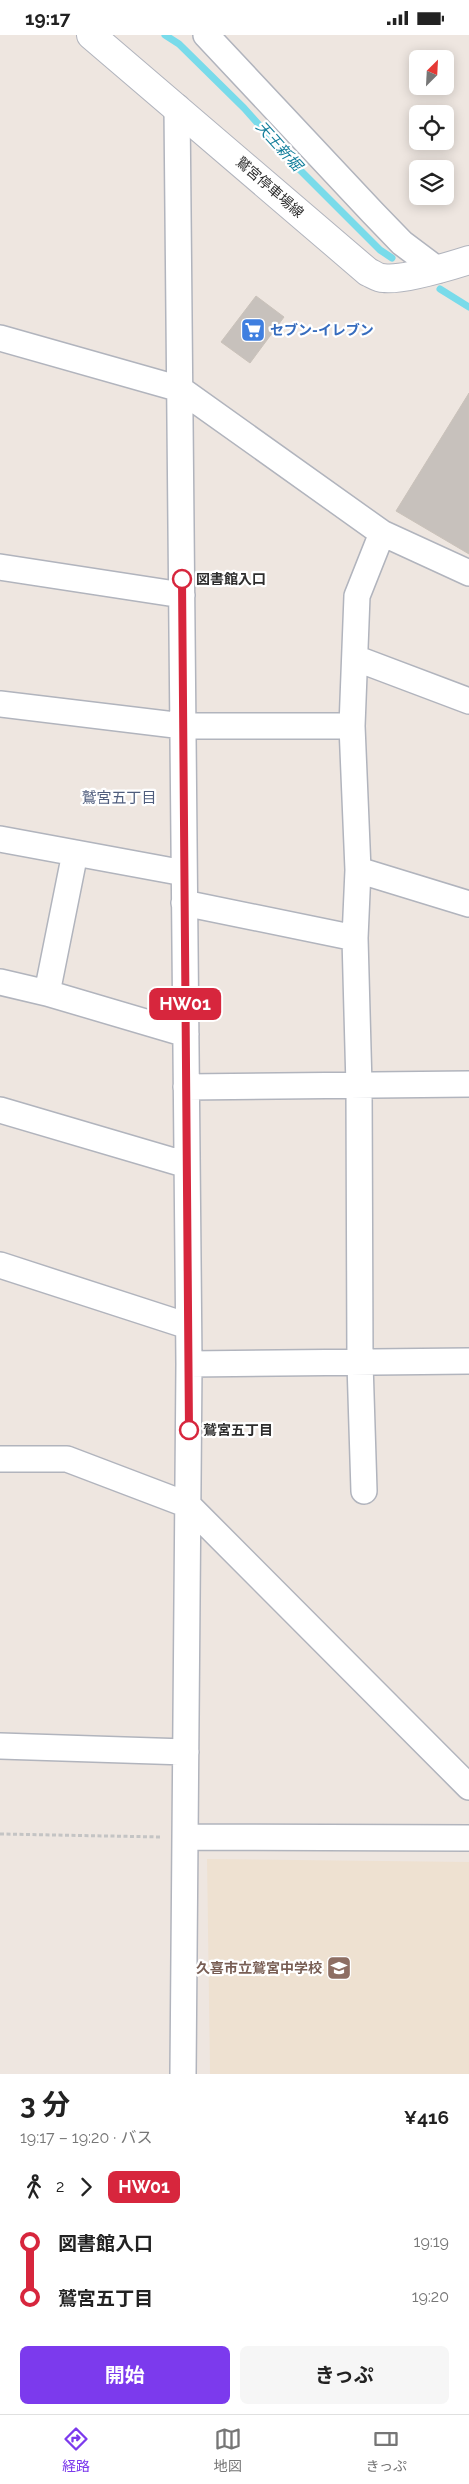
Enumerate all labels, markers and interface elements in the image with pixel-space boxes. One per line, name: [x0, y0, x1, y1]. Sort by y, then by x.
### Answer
text: 19:17: [25, 7, 70, 29]
north arrow: [409, 50, 454, 95]
map controls: [409, 50, 454, 205]
button: locate: [409, 105, 454, 150]
water label: 天王新堀: [252, 118, 307, 176]
street label: 鷲宮停車場線: [233, 153, 307, 221]
button: layers: [409, 160, 454, 205]
supermarket icon: セブン-イレブン: [240, 317, 266, 343]
place label: セブン-イレブン: [270, 322, 374, 338]
marker: 図書館入口: [172, 569, 192, 589]
place label: 図書館入口: [196, 571, 266, 587]
district label: 鷲宮五丁目: [81, 789, 157, 807]
line badge: HW01: [150, 988, 220, 1020]
text: HW01: [159, 993, 211, 1014]
marker: 鷲宮五丁目: [179, 1420, 199, 1440]
place label: 鷲宮五丁目: [203, 1422, 273, 1438]
school or university icon: 久喜市立鷲宮中学校: [326, 1955, 352, 1981]
place label: 久喜市立鷲宮中学校: [196, 1960, 322, 1976]
text: 3 分: [20, 2088, 70, 2121]
text: ¥416: [404, 2106, 449, 2128]
text: 19:17 – 19:20 · バス: [20, 2128, 152, 2147]
icon: walk: [20, 2173, 48, 2201]
icon: forward: [72, 2173, 100, 2201]
text: HW01: [118, 2176, 170, 2197]
text: 2: [56, 2177, 64, 2196]
text: 図書館入口: [58, 2232, 153, 2254]
text: 19:19: [414, 2232, 449, 2251]
text: 鷲宮五丁目: [58, 2287, 153, 2309]
text: 19:20: [412, 2287, 449, 2306]
button: 開始: [20, 2346, 230, 2404]
button: きっぷ: [240, 2346, 449, 2404]
tab: 経路: [62, 2425, 90, 2475]
tab: 地図: [214, 2425, 242, 2475]
tab: きっぷ: [366, 2425, 407, 2475]

